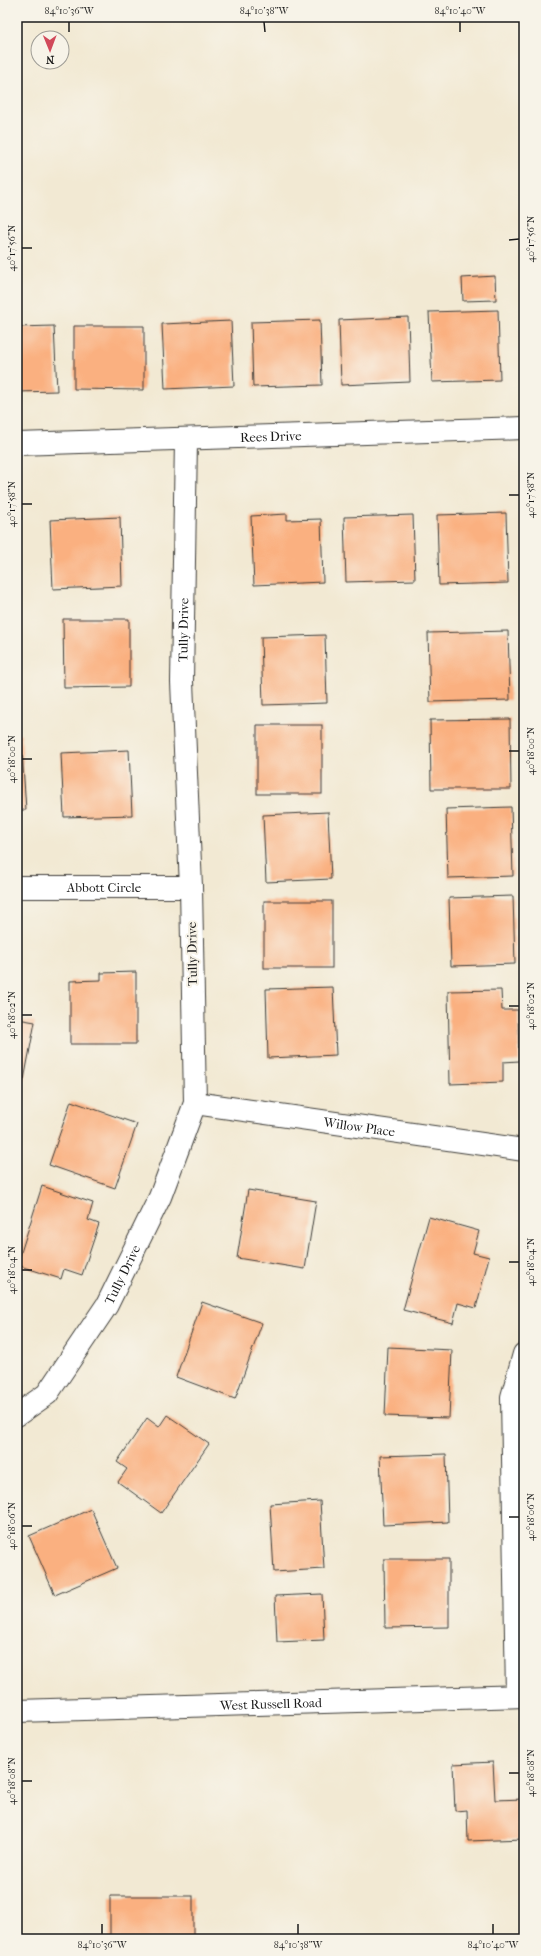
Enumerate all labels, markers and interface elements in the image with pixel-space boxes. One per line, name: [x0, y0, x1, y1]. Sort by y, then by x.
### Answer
text: 84°10'36"W: [45, 5, 95, 17]
text: 84°10'38"W: [240, 5, 289, 17]
text: 84°10'40"W: [435, 5, 487, 17]
north arrow: [30, 30, 70, 70]
text: N: [45, 53, 54, 66]
text: 40°17'56"N: [525, 215, 537, 262]
text: 40°17'56"N: [6, 224, 18, 271]
street label: Rees Drive: [240, 428, 302, 444]
text: 40°17'58"N: [525, 471, 537, 518]
text: 40°17'58"N: [6, 480, 18, 527]
street label: Tully Drive: [175, 597, 191, 662]
text: 40°18'00"N: [525, 726, 537, 775]
text: 40°18'00"N: [6, 734, 18, 783]
street label: Abbott Circle: [66, 880, 142, 895]
street label: Tully Drive: [184, 921, 200, 986]
text: 40°18'02"N: [525, 982, 537, 1030]
text: 40°18'02"N: [6, 991, 18, 1039]
street label: Willow Place: [322, 1114, 397, 1139]
text: 40°18'04"N: [525, 1237, 537, 1286]
street label: Tully Drive: [101, 1242, 143, 1307]
text: 40°18'04"N: [6, 1245, 18, 1294]
text: 40°18'06"N: [525, 1492, 537, 1541]
text: 40°18'06"N: [6, 1501, 18, 1550]
street label: West Russell Road: [219, 1694, 323, 1713]
text: 40°18'08"N: [525, 1749, 537, 1797]
text: 40°18'08"N: [6, 1757, 18, 1805]
text: 84°10'36"W: [78, 1939, 128, 1951]
text: 84°10'38"W: [274, 1939, 323, 1951]
text: 84°10'40"W: [468, 1939, 520, 1951]

